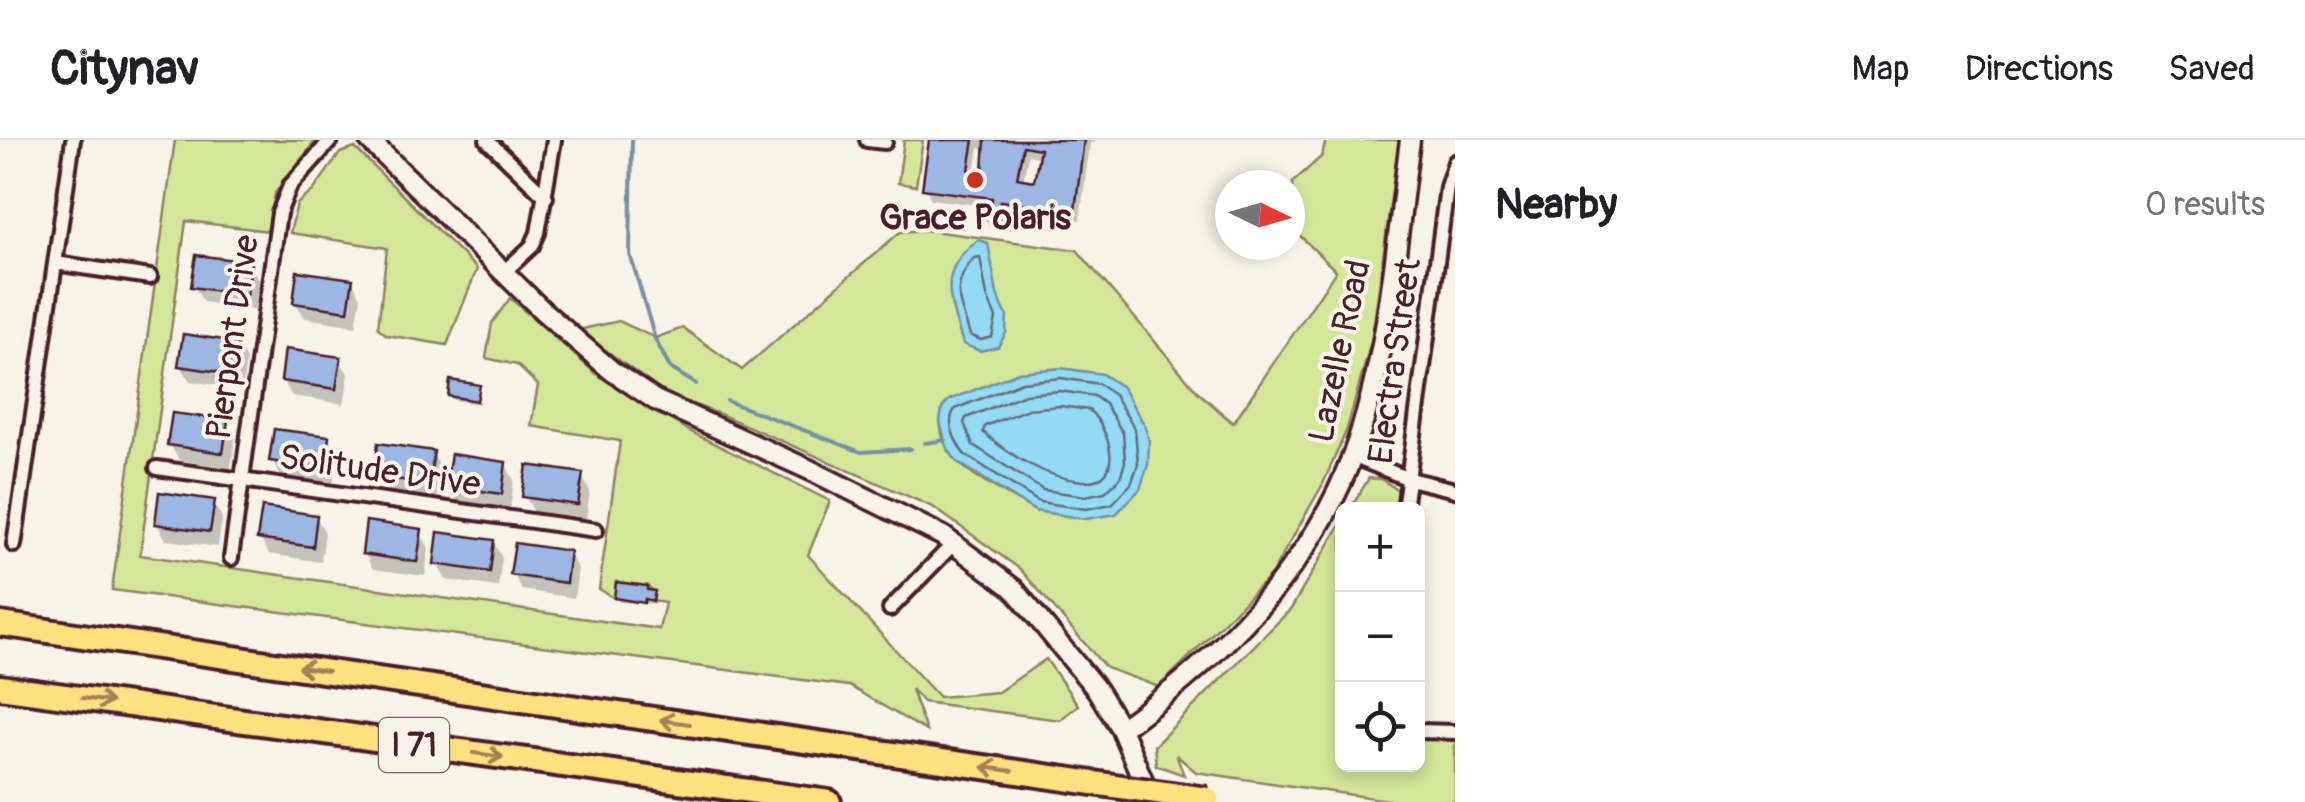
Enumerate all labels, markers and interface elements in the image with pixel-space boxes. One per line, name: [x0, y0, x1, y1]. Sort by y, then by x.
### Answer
text: Citynav: [50, 39, 199, 99]
text: Map: [1852, 47, 1910, 91]
text: Directions: [1965, 47, 2113, 91]
text: Saved: [2168, 47, 2255, 91]
marker: Grace Polaris: [964, 169, 986, 191]
north arrow: [1215, 170, 1305, 260]
text: Nearby: [1495, 179, 1617, 231]
text: 0 results: [2145, 185, 2265, 225]
place label: Grace Polaris: [879, 196, 1071, 240]
street label: Pierpont Drive: [197, 232, 269, 442]
street label: Electra Street: [1359, 255, 1431, 467]
street label: Lazelle Road: [1299, 256, 1381, 447]
street label: Solitude Drive: [277, 435, 483, 507]
map controls: [1335, 502, 1425, 772]
button: +: [1335, 502, 1425, 592]
button: −: [1335, 592, 1425, 682]
one-way arrow: [297, 660, 330, 678]
button: locate: [1335, 682, 1425, 772]
one-way arrow: [80, 692, 112, 710]
one-way arrow: [660, 712, 692, 730]
road number: I 71: [379, 718, 449, 772]
one-way arrow: [471, 746, 503, 765]
one-way arrow: [981, 759, 1014, 777]

